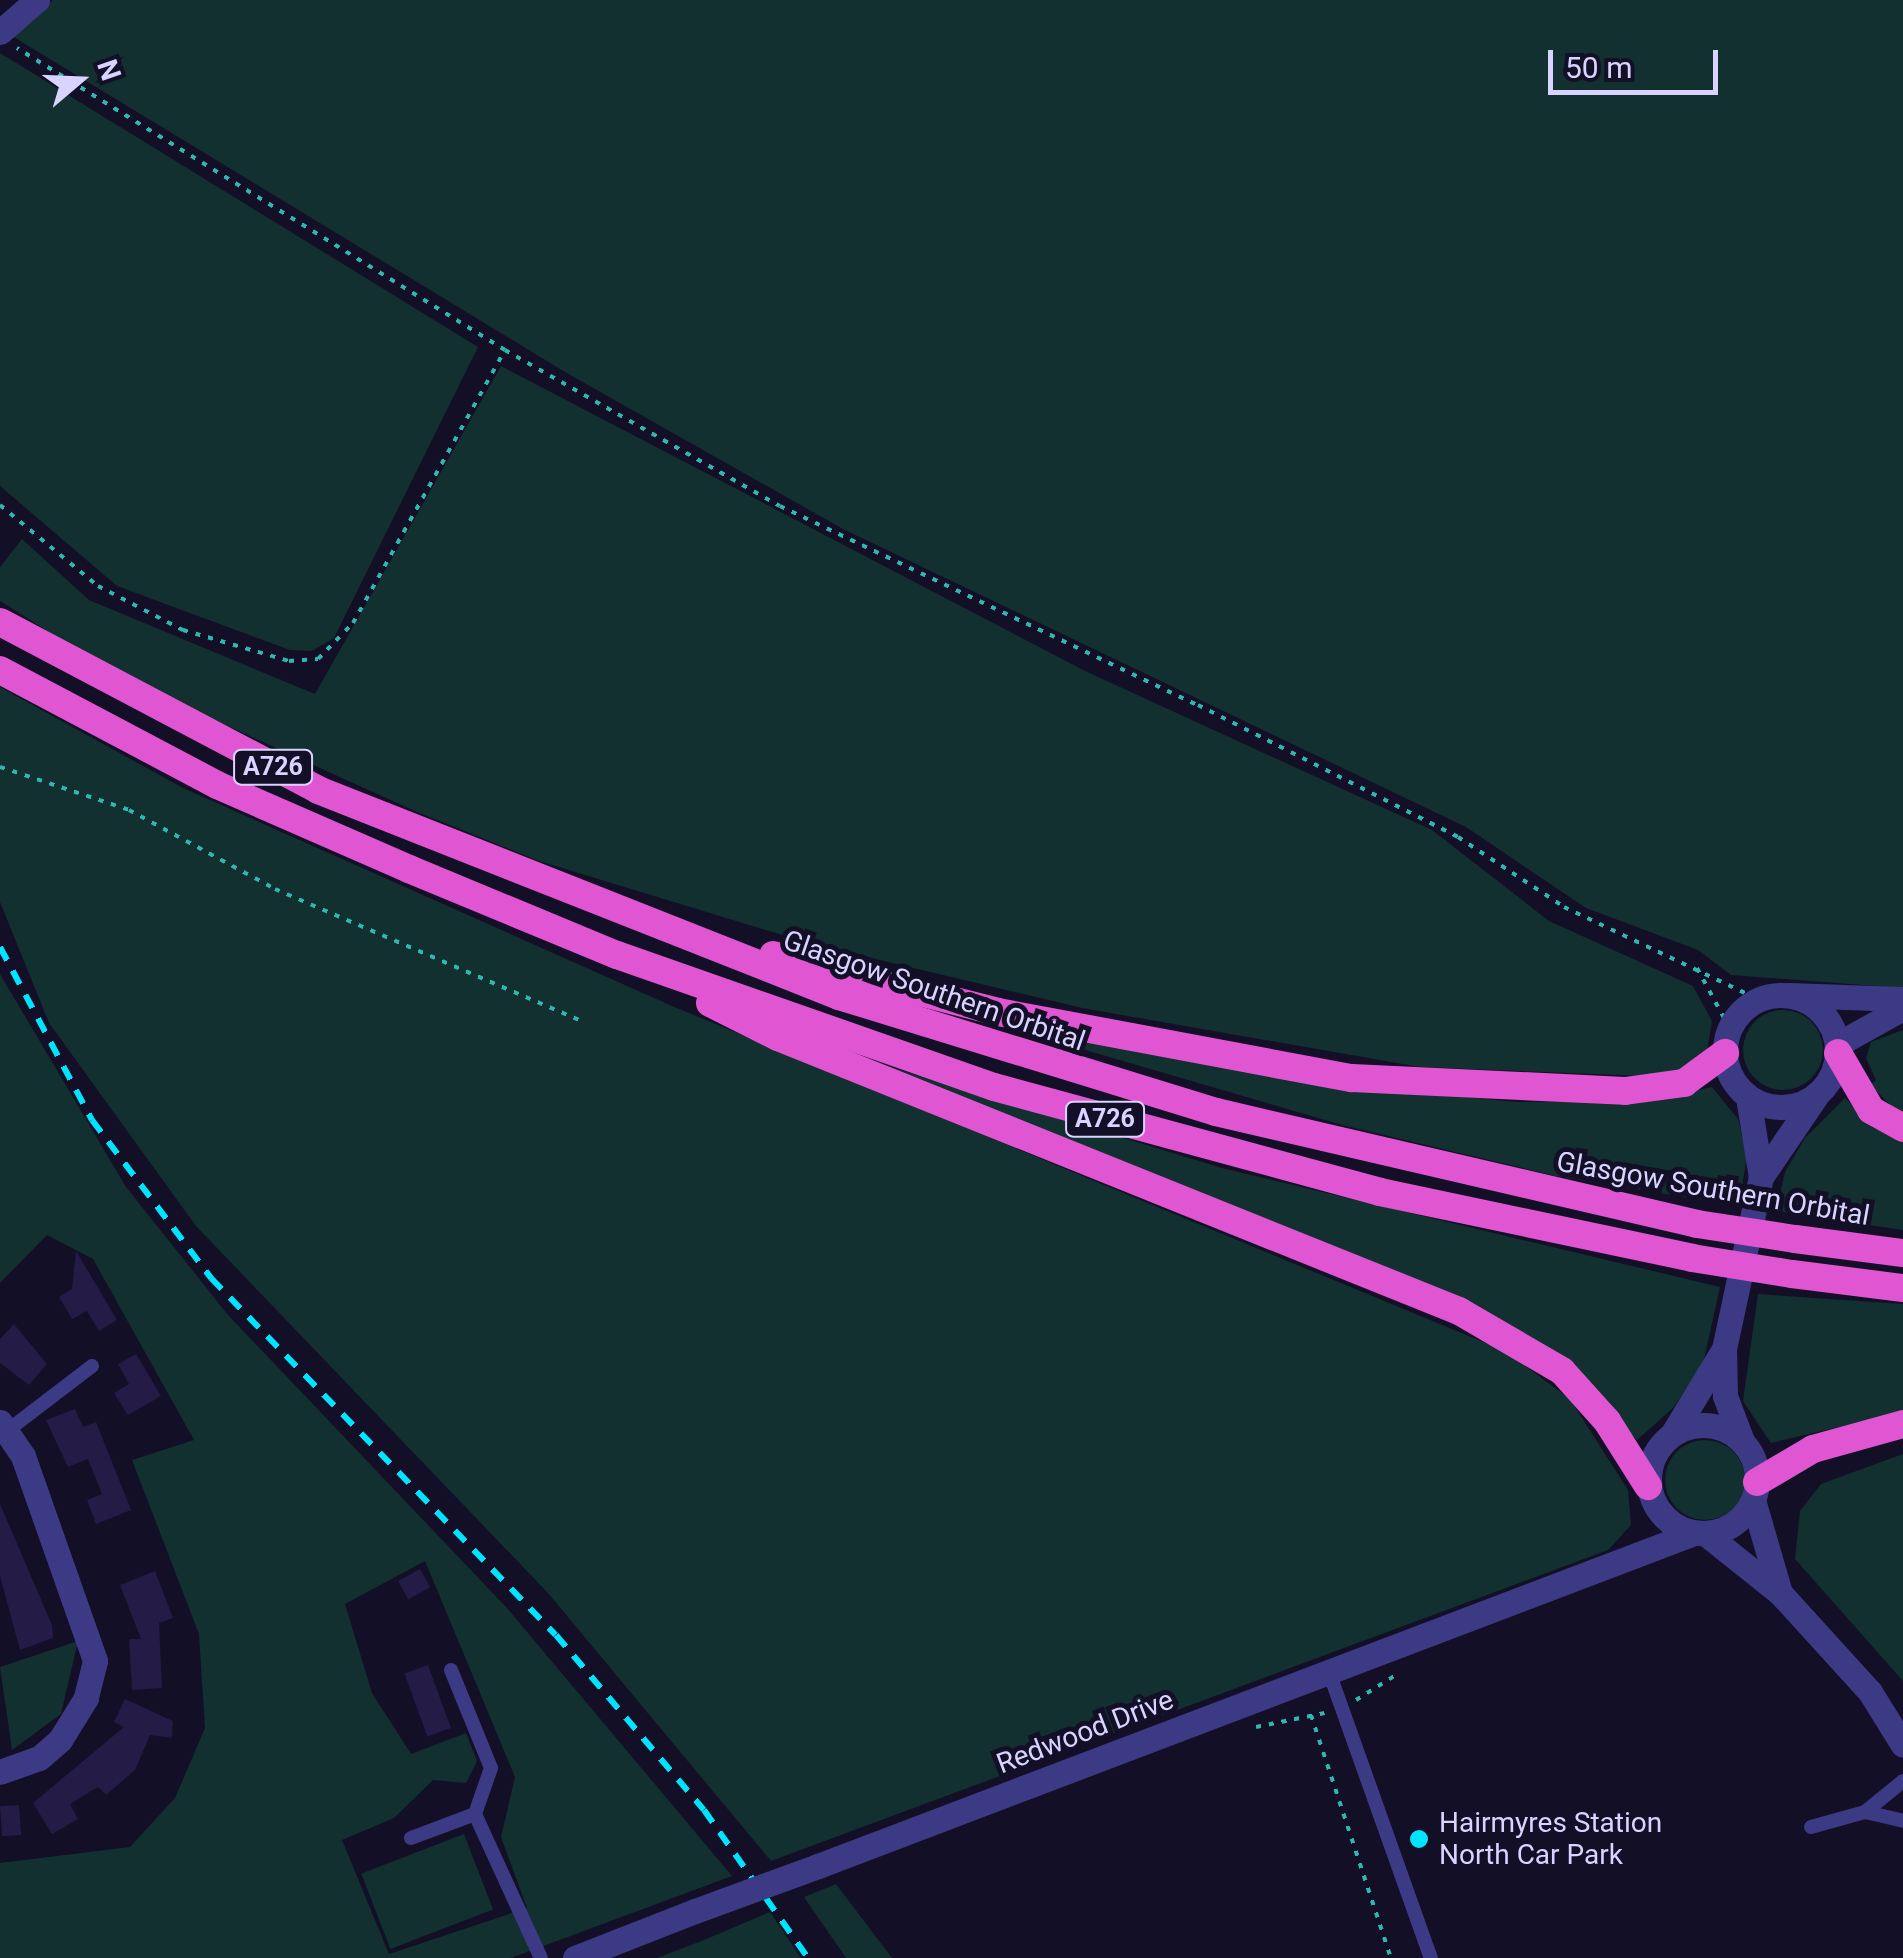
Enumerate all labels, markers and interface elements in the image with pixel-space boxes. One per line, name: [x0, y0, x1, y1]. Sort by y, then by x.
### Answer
north arrow: [30, 30, 130, 130]
scale bar: [1553, 30, 1723, 92]
text: 50 m: [1565, 50, 1632, 85]
text: N: [90, 55, 128, 85]
road number: A726: [233, 747, 313, 787]
street label: Glasgow Southern Orbital: [779, 924, 1089, 1058]
road number: A726: [1065, 1099, 1145, 1139]
street label: Glasgow Southern Orbital: [1554, 1145, 1872, 1233]
street label: Redwood Drive: [992, 1683, 1178, 1781]
place label: Hairmyres Station North Car Park: [1439, 1806, 1662, 1872]
marker: Hairmyres Station North Car Park: [1408, 1828, 1430, 1850]

